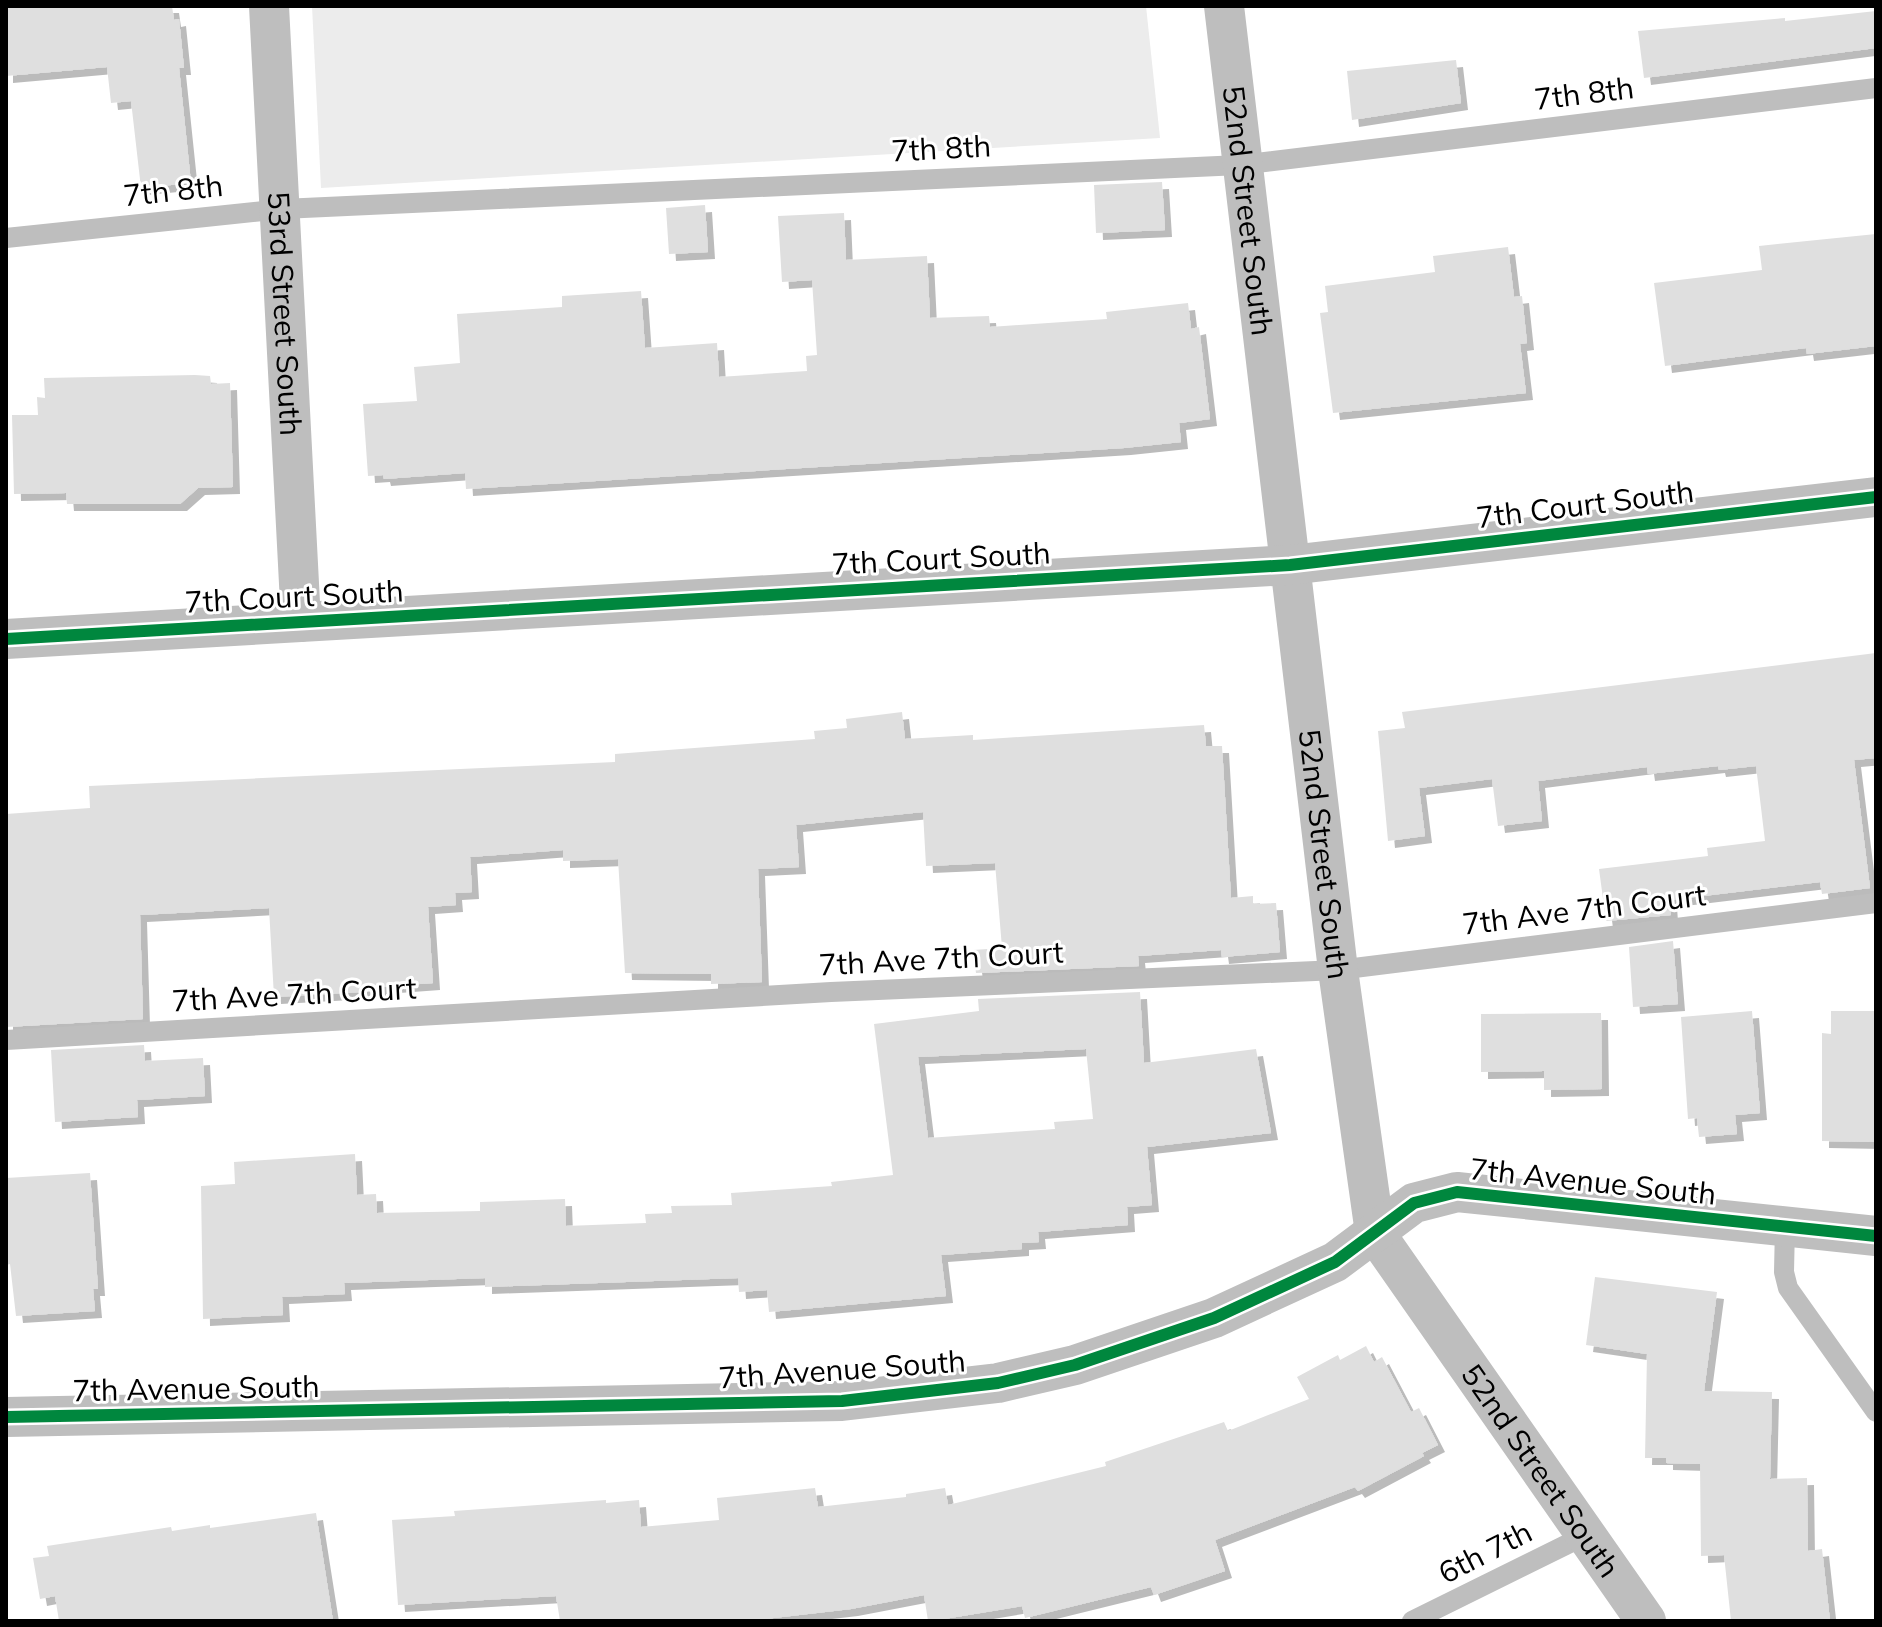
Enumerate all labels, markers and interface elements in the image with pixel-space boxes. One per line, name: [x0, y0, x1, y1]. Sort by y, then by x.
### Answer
street label: 7th 8th: [1532, 68, 1636, 118]
street label: 52nd Street South: [1215, 83, 1282, 338]
street label: 7th 8th: [890, 126, 992, 170]
street label: 7th 8th: [121, 166, 225, 214]
street label: 53rd Street South: [260, 190, 310, 437]
street label: 7th Court South: [1474, 472, 1696, 536]
street label: 7th Court South: [831, 533, 1051, 583]
street label: 7th Court South: [184, 571, 404, 621]
street label: 52nd Street South: [1291, 727, 1358, 982]
street label: 7th Ave 7th Court: [1460, 875, 1708, 943]
street label: 7th Ave 7th Court: [818, 933, 1064, 983]
street label: 7th Ave 7th Court: [171, 969, 417, 1019]
street label: 7th Avenue South: [1468, 1149, 1718, 1213]
street label: 7th Avenue South: [717, 1341, 967, 1397]
street label: 52nd Street South: [1453, 1357, 1628, 1584]
street label: 7th Avenue South: [72, 1367, 320, 1409]
street label: 6th 7th: [1432, 1512, 1538, 1592]

